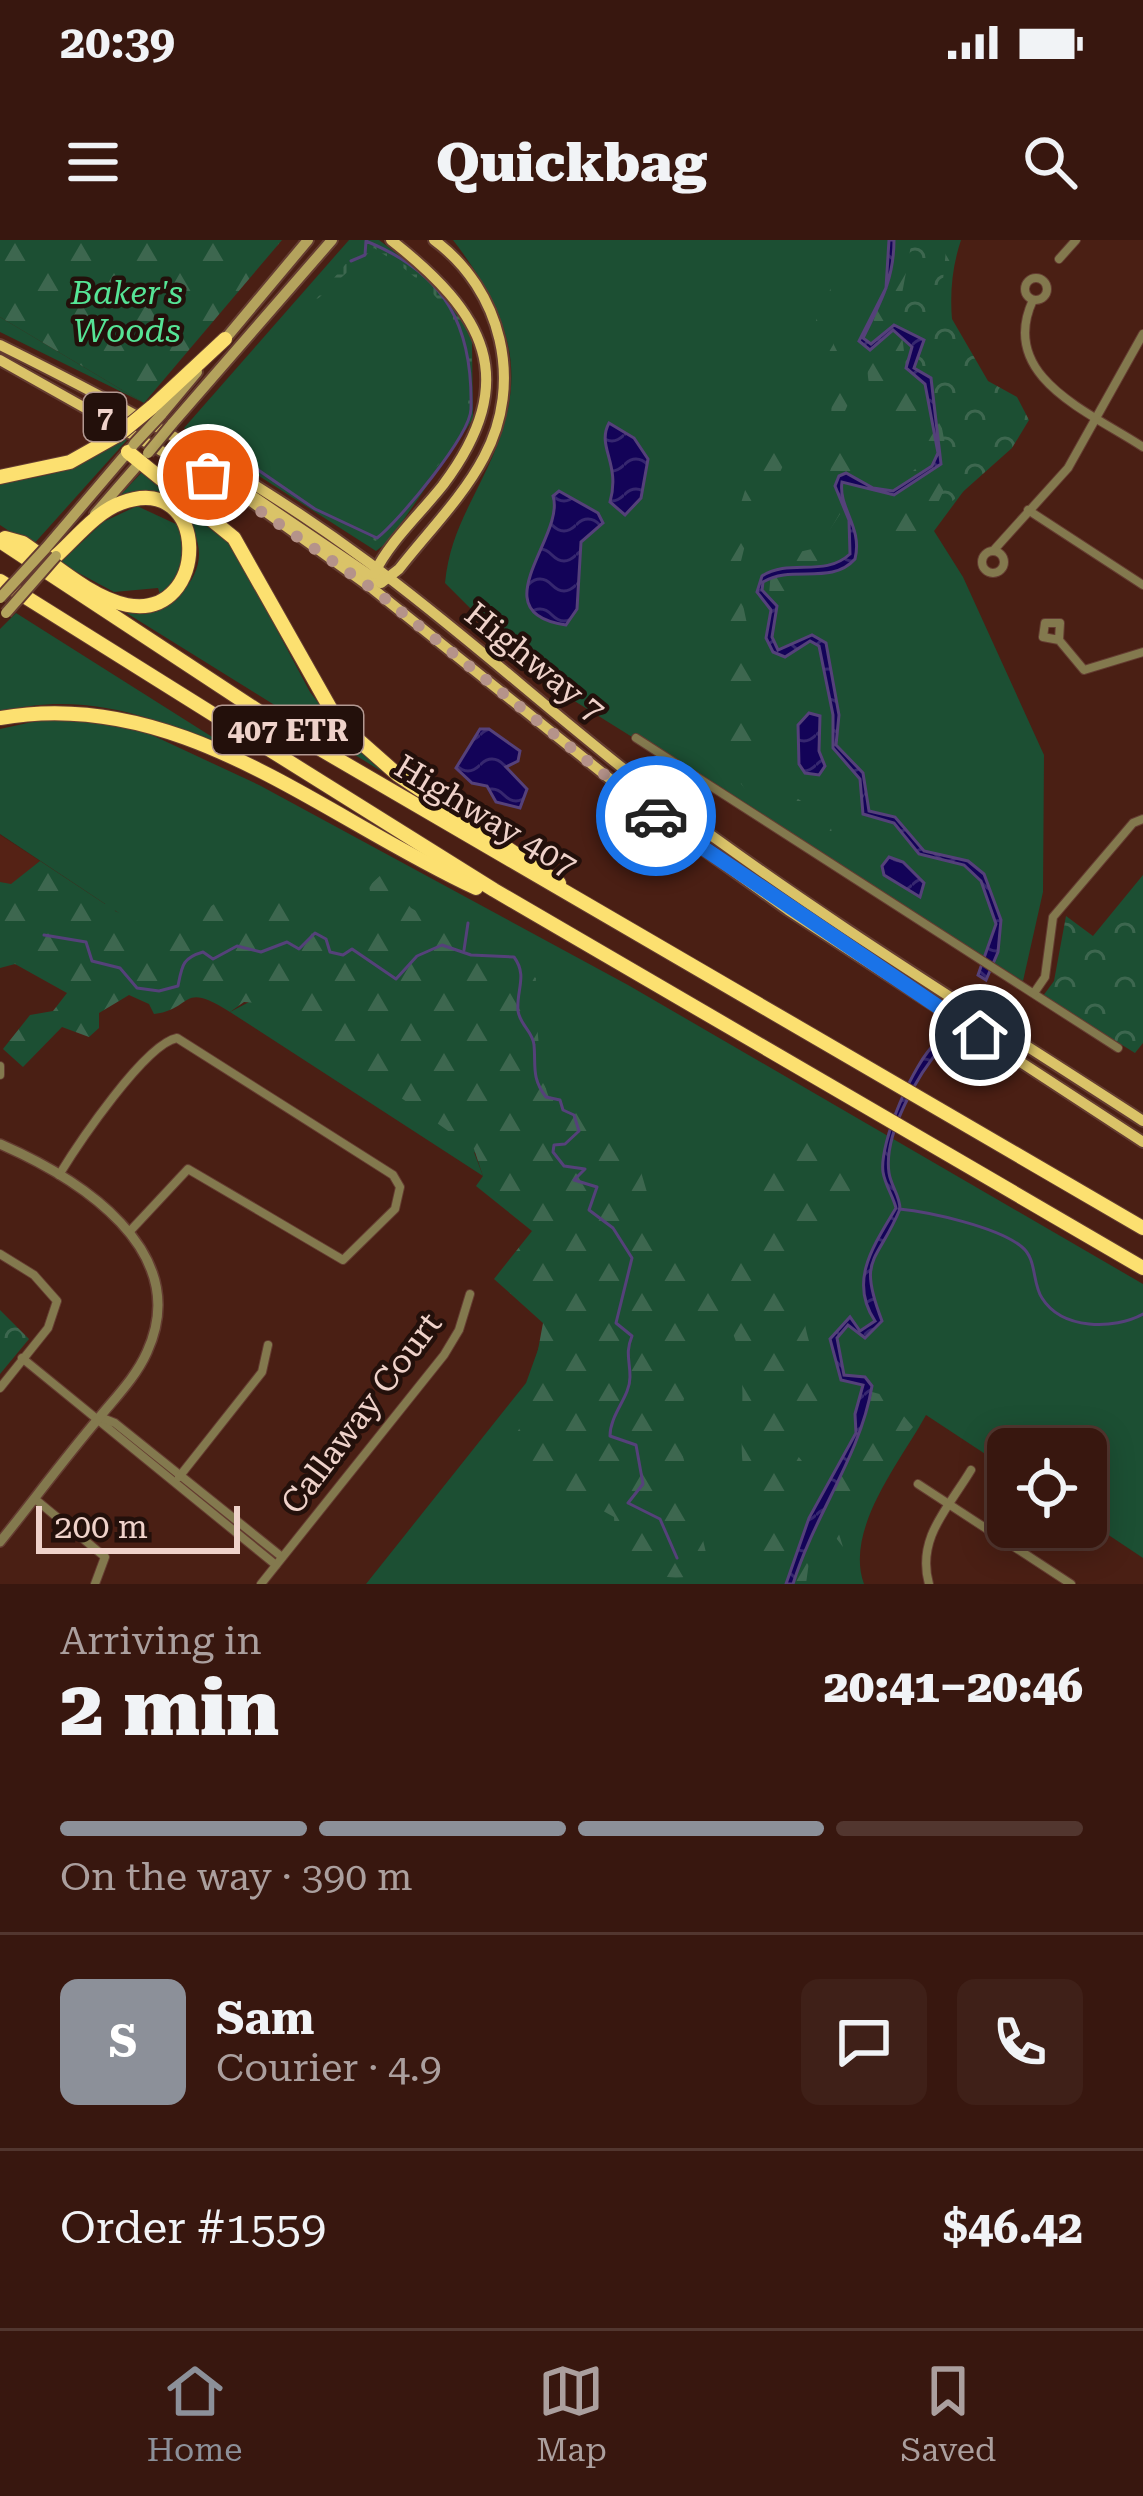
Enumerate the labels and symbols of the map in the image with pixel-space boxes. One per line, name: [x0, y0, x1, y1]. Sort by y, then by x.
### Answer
park label: Baker's Woods: [70, 273, 183, 350]
road number: 7: [84, 393, 126, 441]
pin: [157, 424, 259, 526]
street label: Highway 7: [457, 594, 613, 730]
road number: 407 ETR: [213, 706, 363, 754]
street label: Highway 407: [388, 747, 584, 885]
courier: [596, 756, 716, 876]
pin: [929, 984, 1031, 1086]
street label: Callaway Court: [273, 1305, 449, 1521]
scale bar: [36, 1500, 240, 1553]

